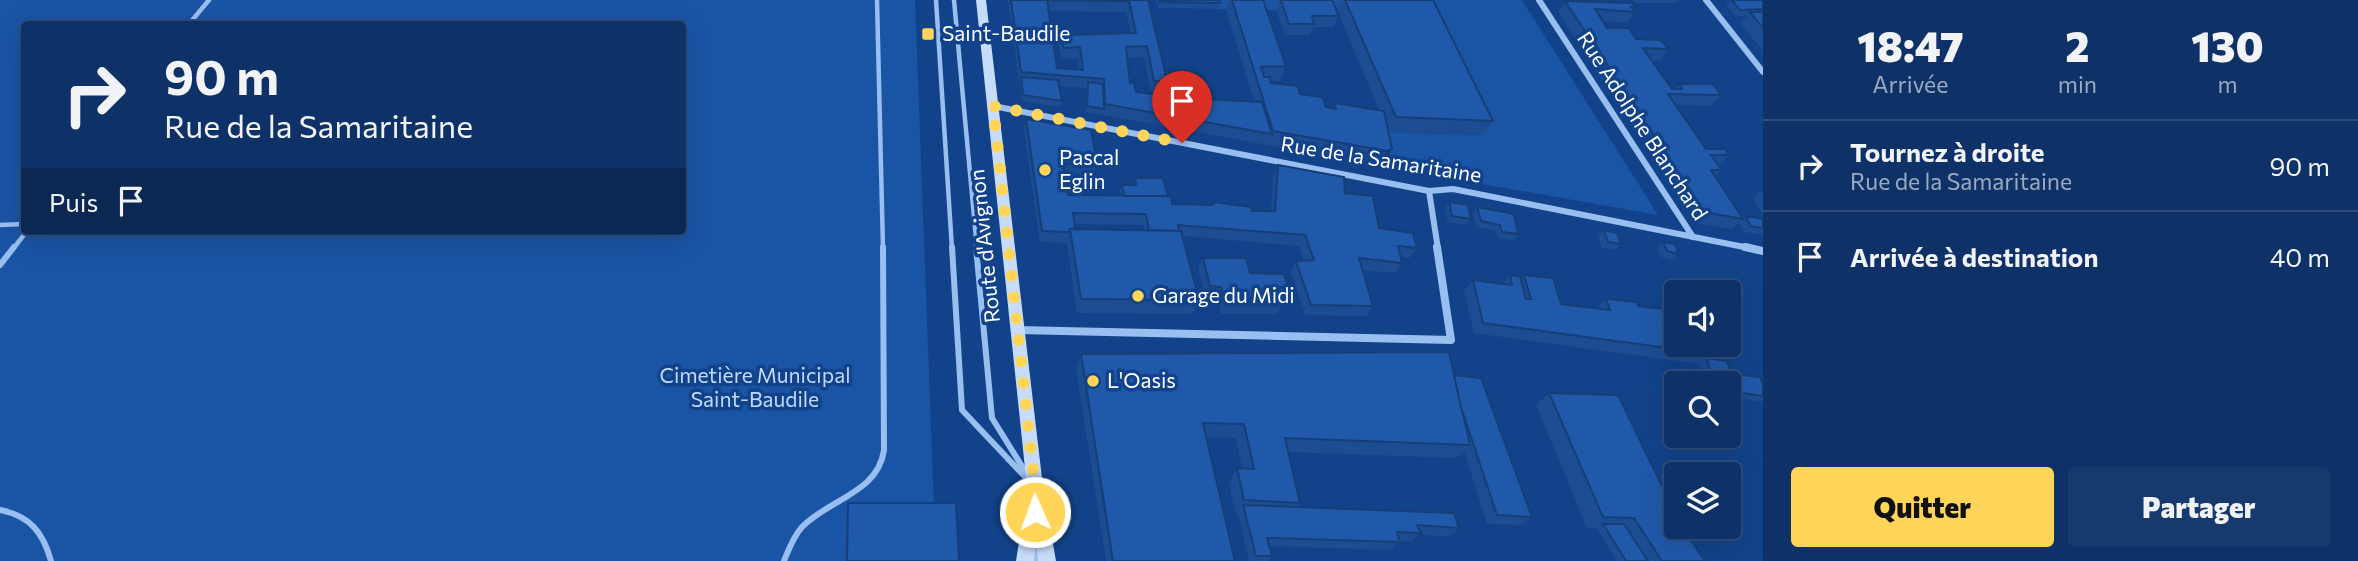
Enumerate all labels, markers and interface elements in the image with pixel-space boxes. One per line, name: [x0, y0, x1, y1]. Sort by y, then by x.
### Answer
text: 18:47: [1857, 19, 1964, 71]
text: 2: [2065, 19, 2090, 71]
text: 130: [2191, 19, 2264, 71]
place label: Saint-Baudile: [942, 20, 1070, 45]
marker: Saint-Baudile: [920, 26, 936, 42]
street label: Rue Adolphe Blanchard: [1573, 26, 1714, 224]
text: 90 m: [164, 45, 279, 105]
icon: right: [49, 49, 140, 140]
text: Arrivée: [1873, 70, 1948, 98]
text: min: [2058, 70, 2097, 98]
text: m: [2217, 70, 2238, 98]
pin: [1152, 71, 1212, 143]
icon: arrive: [1163, 82, 1201, 120]
text: Rue de la Samaritaine: [164, 105, 473, 145]
street label: Rue de la Samaritaine: [1279, 130, 1483, 187]
text: Tournez à droite: [1850, 136, 2045, 167]
place label: Pascal Eglin: [1059, 144, 1119, 193]
icon: right: [1791, 147, 1829, 185]
text: 90 m: [2270, 150, 2330, 181]
marker: Pascal Eglin: [1037, 162, 1053, 178]
text: Rue de la Samaritaine: [1850, 167, 2072, 195]
street label: Route d'Avignon: [963, 168, 1004, 324]
icon: arrive: [112, 182, 150, 220]
text: Puis: [49, 186, 98, 217]
icon: arrive: [1791, 238, 1829, 276]
text: Arrivée à destination: [1850, 241, 2098, 272]
text: 40 m: [2270, 241, 2330, 272]
map controls: [1664, 280, 1741, 539]
button: sound: [1664, 280, 1741, 357]
place label: Garage du Midi: [1152, 282, 1295, 307]
marker: Garage du Midi: [1130, 288, 1146, 304]
park label: Cimetière Municipal Saint-Baudile: [660, 362, 850, 411]
place label: L'Oasis: [1107, 367, 1176, 392]
button: search: [1664, 371, 1741, 448]
marker: L'Oasis: [1085, 373, 1101, 389]
button: layers: [1664, 462, 1741, 539]
button: Quitter: [1791, 467, 2054, 547]
button: Partager: [2068, 467, 2330, 547]
position arrow: [998, 475, 1072, 549]

